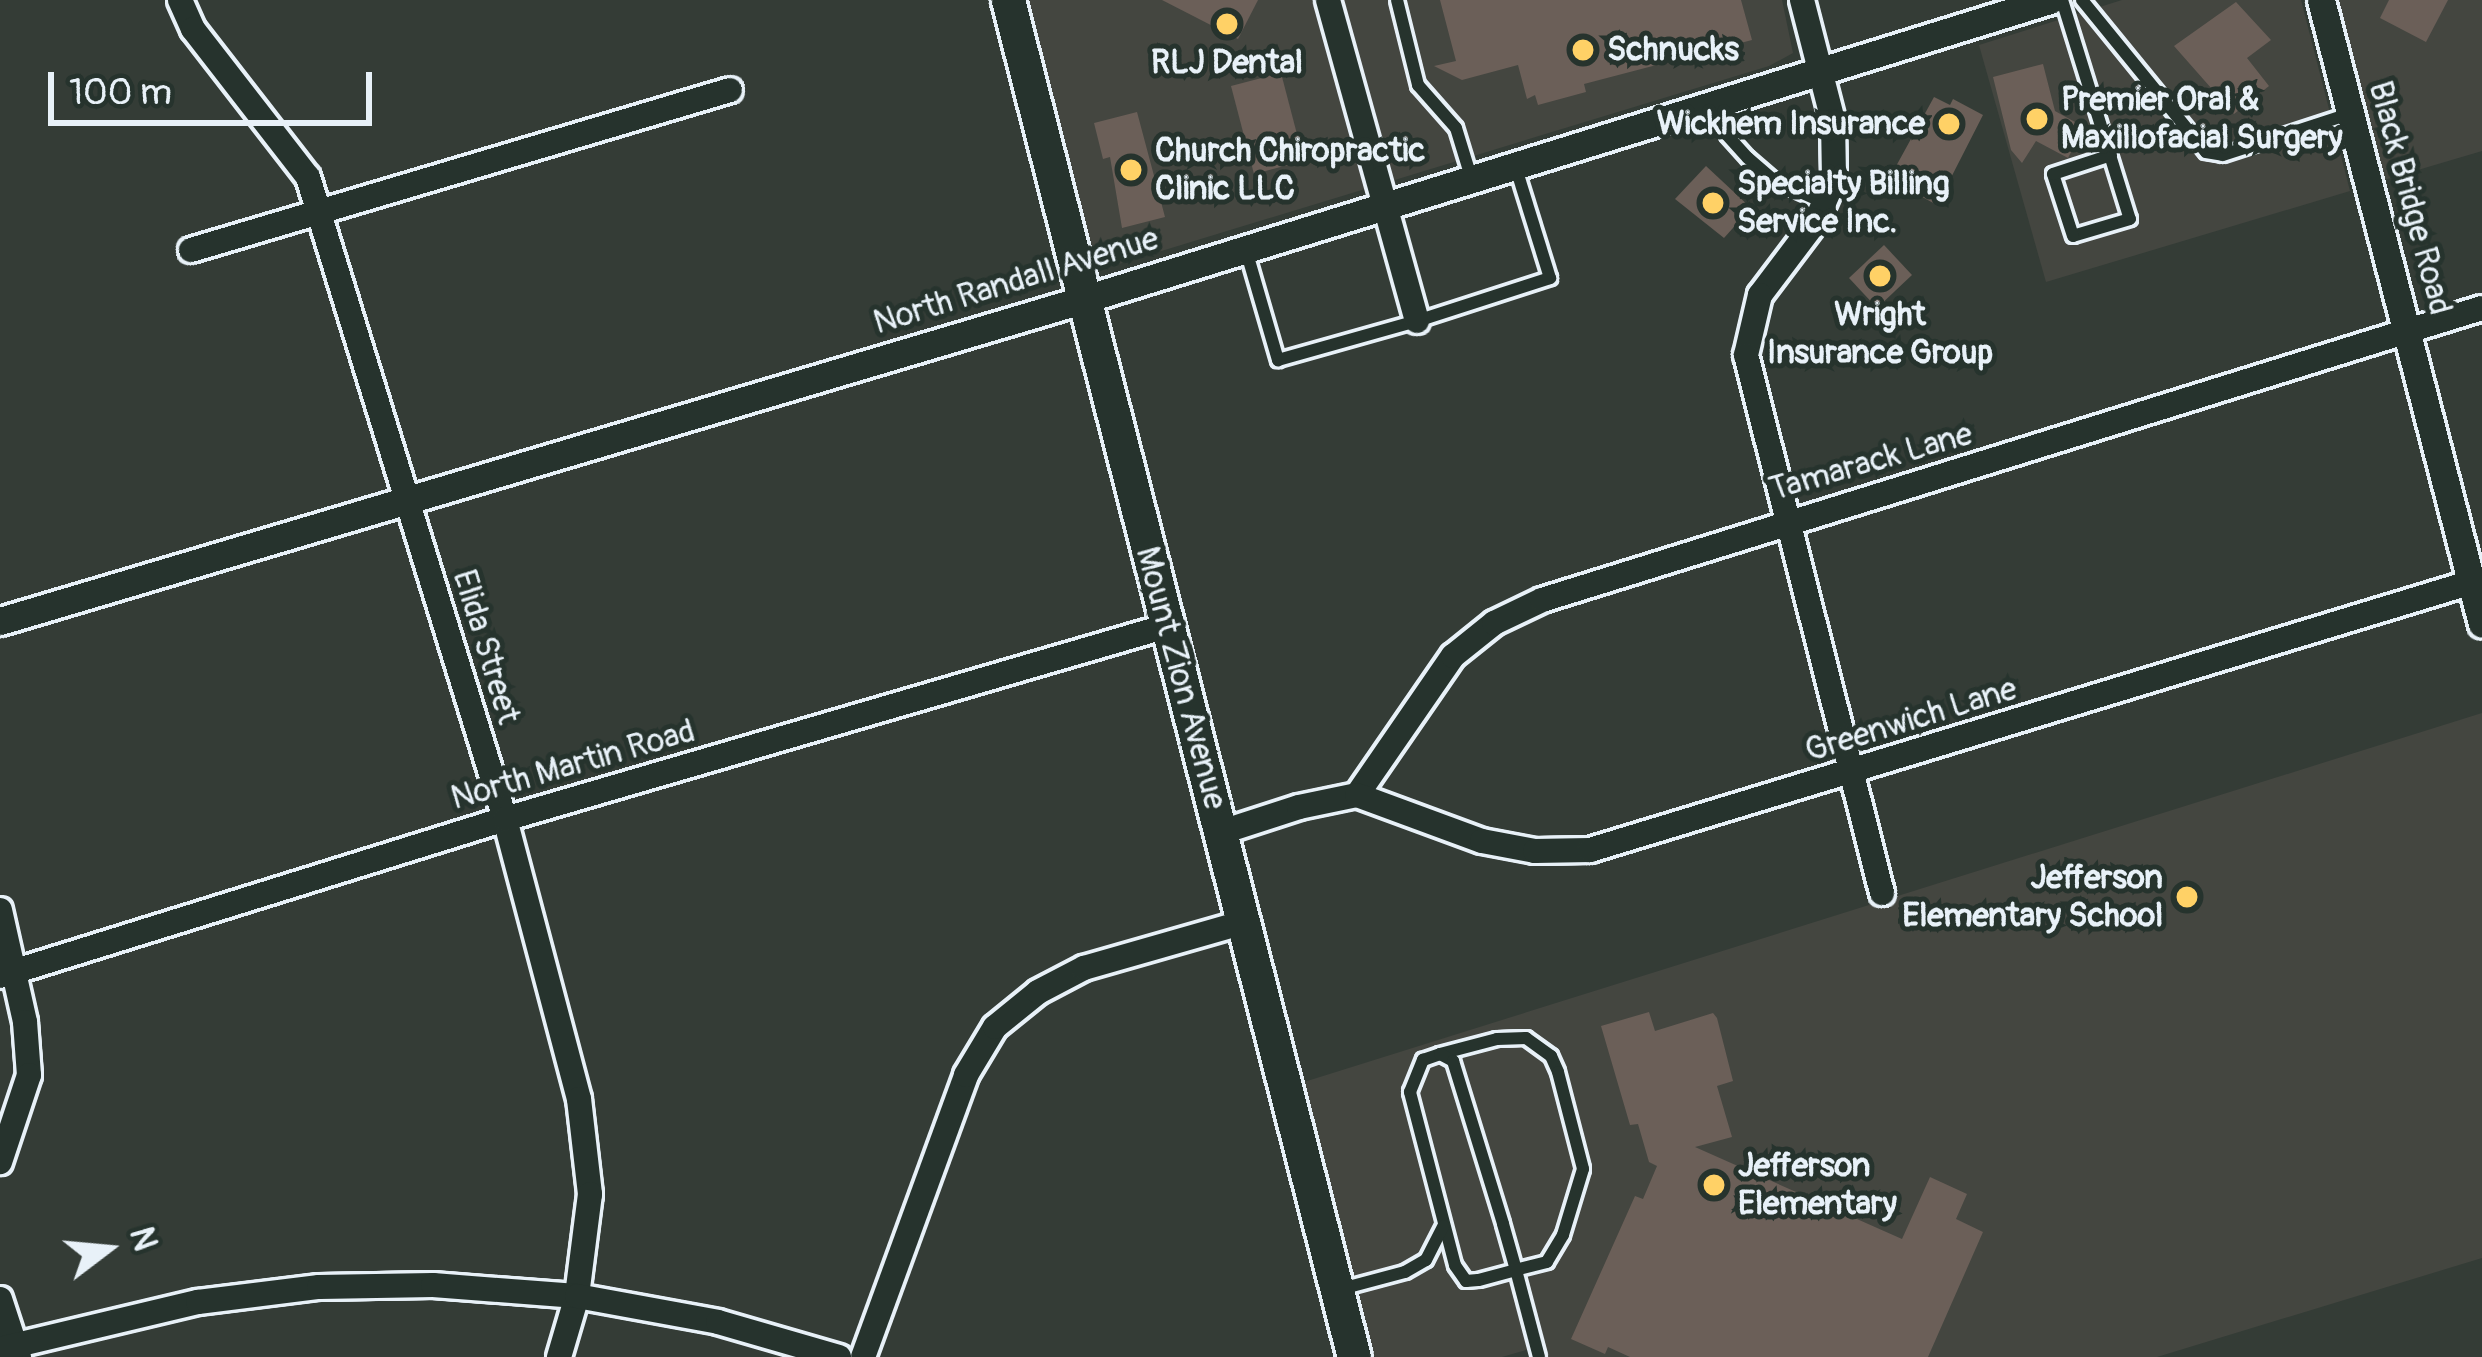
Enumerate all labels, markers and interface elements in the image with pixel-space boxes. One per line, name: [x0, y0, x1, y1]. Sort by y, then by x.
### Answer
marker: RLJ Dental: [1214, 11, 1240, 37]
place label: Schnucks: [1607, 30, 1739, 70]
marker: Schnucks: [1570, 37, 1596, 63]
place label: RLJ Dental: [1151, 43, 1303, 83]
scale bar: [54, 48, 378, 122]
text: 100 m: [69, 70, 172, 115]
street label: Black Bridge Road: [2360, 77, 2460, 319]
place label: Premier Oral & Maxillofacial Surgery: [2061, 80, 2343, 158]
place label: Wickhem Insurance: [1657, 104, 1925, 144]
marker: Premier Oral & Maxillofacial Surgery: [2024, 106, 2050, 132]
marker: Wickhem Insurance: [1936, 111, 1962, 137]
place label: Church Chiropractic Clinic LLC: [1155, 131, 1425, 209]
marker: Church Chiropractic Clinic LLC: [1118, 157, 1144, 183]
place label: Specialty Billing Service Inc.: [1737, 164, 1950, 242]
marker: Specialty Billing Service Inc.: [1700, 190, 1726, 216]
street label: North Randall Avenue: [869, 219, 1163, 343]
marker: Wright Insurance Group: [1867, 263, 1893, 289]
place label: Wright Insurance Group: [1767, 295, 1993, 373]
street label: Tamarack Lane: [1765, 414, 1977, 510]
street label: Mount Zion Avenue: [1127, 543, 1235, 813]
street label: Elida Street: [444, 565, 528, 729]
street label: Greenwich Lane: [1800, 669, 2022, 771]
street label: North Martin Road: [447, 711, 699, 819]
place label: Jefferson Elementary School: [1902, 858, 2163, 936]
marker: Jefferson Elementary School: [2174, 884, 2200, 910]
place label: Jefferson Elementary: [1738, 1146, 1897, 1224]
marker: Jefferson Elementary: [1701, 1172, 1727, 1198]
north arrow: [48, 1189, 168, 1309]
text: N: [120, 1223, 166, 1255]

